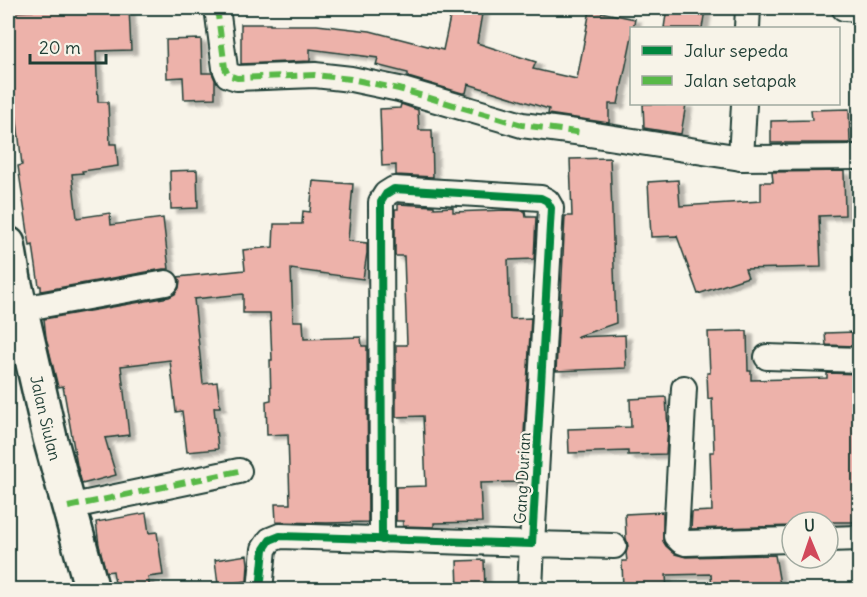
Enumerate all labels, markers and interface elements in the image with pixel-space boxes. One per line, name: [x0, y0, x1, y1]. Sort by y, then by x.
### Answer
scale bar: [30, 27, 106, 65]
legend: [630, 27, 840, 105]
text: 20 m: [39, 36, 81, 59]
text: Jalur sepeda: [684, 39, 788, 62]
text: Jalan setapak: [684, 69, 796, 92]
street label: Jalan Siulan: [26, 373, 66, 463]
street label: Gang Durian: [510, 432, 534, 524]
north arrow: [780, 510, 840, 570]
text: U: [804, 515, 815, 535]

